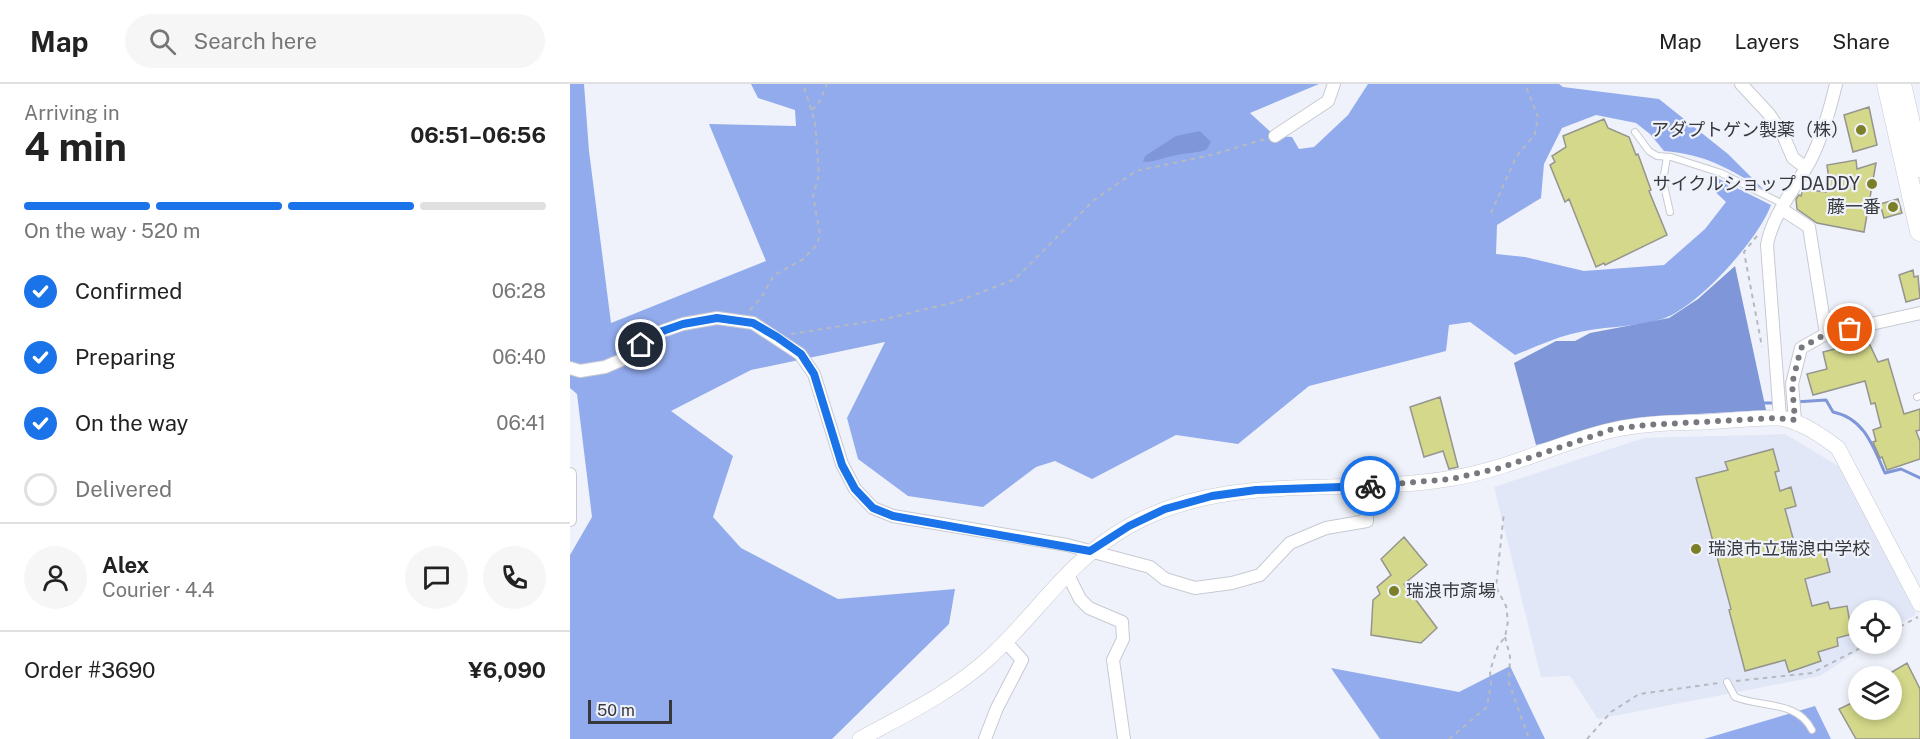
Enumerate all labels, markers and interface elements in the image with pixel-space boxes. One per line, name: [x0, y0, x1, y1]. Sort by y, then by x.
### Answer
search box: [125, 14, 545, 68]
text: Map: [30, 25, 89, 58]
icon: search: [146, 25, 179, 58]
text: Search here: [194, 28, 317, 54]
text: Map: [1659, 29, 1702, 54]
text: Layers: [1735, 29, 1799, 54]
text: Share: [1832, 29, 1890, 54]
text: Arriving in: [24, 101, 119, 125]
place label: アダプトゲン製薬（株）: [1651, 119, 1849, 140]
text: 06:51–06:56: [410, 122, 546, 148]
marker: アダプトゲン製薬（株）: [1854, 123, 1868, 137]
text: 4 min: [24, 124, 127, 170]
place label: サイクルショップ DADDY: [1653, 173, 1860, 194]
marker: サイクルショップ DADDY: [1865, 177, 1879, 191]
place label: 藤一番: [1827, 196, 1881, 217]
marker: 藤一番: [1886, 200, 1900, 214]
text: On the way · 520 m: [24, 219, 200, 243]
icon: check: [24, 275, 57, 308]
text: Confirmed: [75, 278, 182, 304]
text: 06:28: [492, 279, 546, 303]
pin: [1824, 303, 1875, 354]
icon: bag: [1833, 312, 1866, 345]
pin: [615, 319, 666, 370]
icon: home: [624, 328, 657, 361]
icon: check: [24, 341, 57, 374]
text: Preparing: [75, 344, 176, 370]
text: 06:40: [492, 345, 546, 369]
icon: check: [24, 407, 57, 440]
text: On the way: [75, 410, 188, 436]
text: 06:41: [496, 411, 546, 435]
courier: [1340, 456, 1400, 516]
icon: bike: [1354, 470, 1387, 503]
text: Delivered: [75, 476, 172, 502]
place label: 瑞浪市立瑞浪中学校: [1708, 538, 1870, 559]
marker: 瑞浪市立瑞浪中学校: [1689, 542, 1703, 556]
button: person: [24, 546, 87, 609]
button: chat: [405, 546, 468, 609]
button: phone: [483, 546, 546, 609]
text: Alex: [102, 552, 149, 578]
text: Courier · 4.4: [102, 578, 214, 602]
place label: 瑞浪市斎場: [1406, 580, 1496, 601]
marker: 瑞浪市斎場: [1387, 584, 1401, 598]
map controls: [1848, 600, 1902, 720]
button: locate: [1848, 600, 1902, 654]
text: Order #3690: [24, 657, 156, 683]
text: ¥6,090: [468, 657, 546, 683]
button: layers: [1848, 666, 1902, 720]
scale bar: [588, 697, 672, 724]
text: 50 m: [597, 701, 635, 720]

